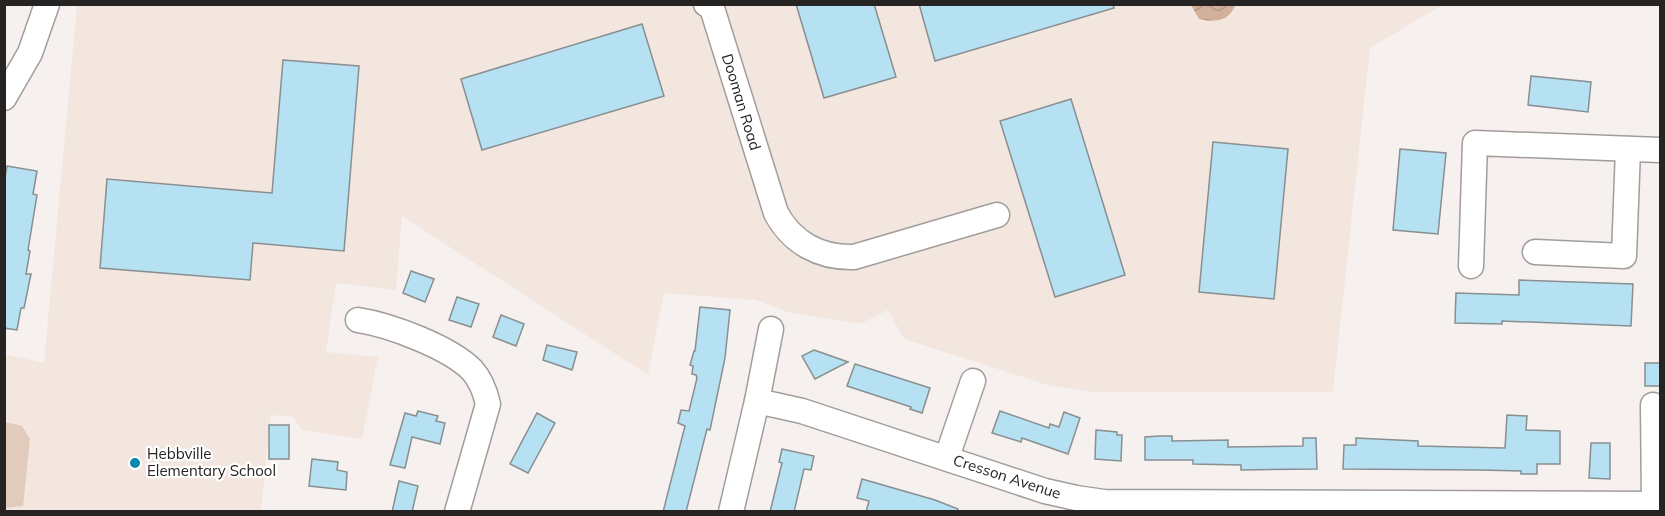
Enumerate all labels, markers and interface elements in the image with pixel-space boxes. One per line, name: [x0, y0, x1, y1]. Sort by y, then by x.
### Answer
street label: Dooman Road: [718, 51, 765, 152]
place label: Hebbville Elementary School: [147, 444, 276, 480]
street label: Cresson Avenue: [951, 450, 1063, 503]
marker: Hebbville Elementary School: [128, 456, 142, 470]

